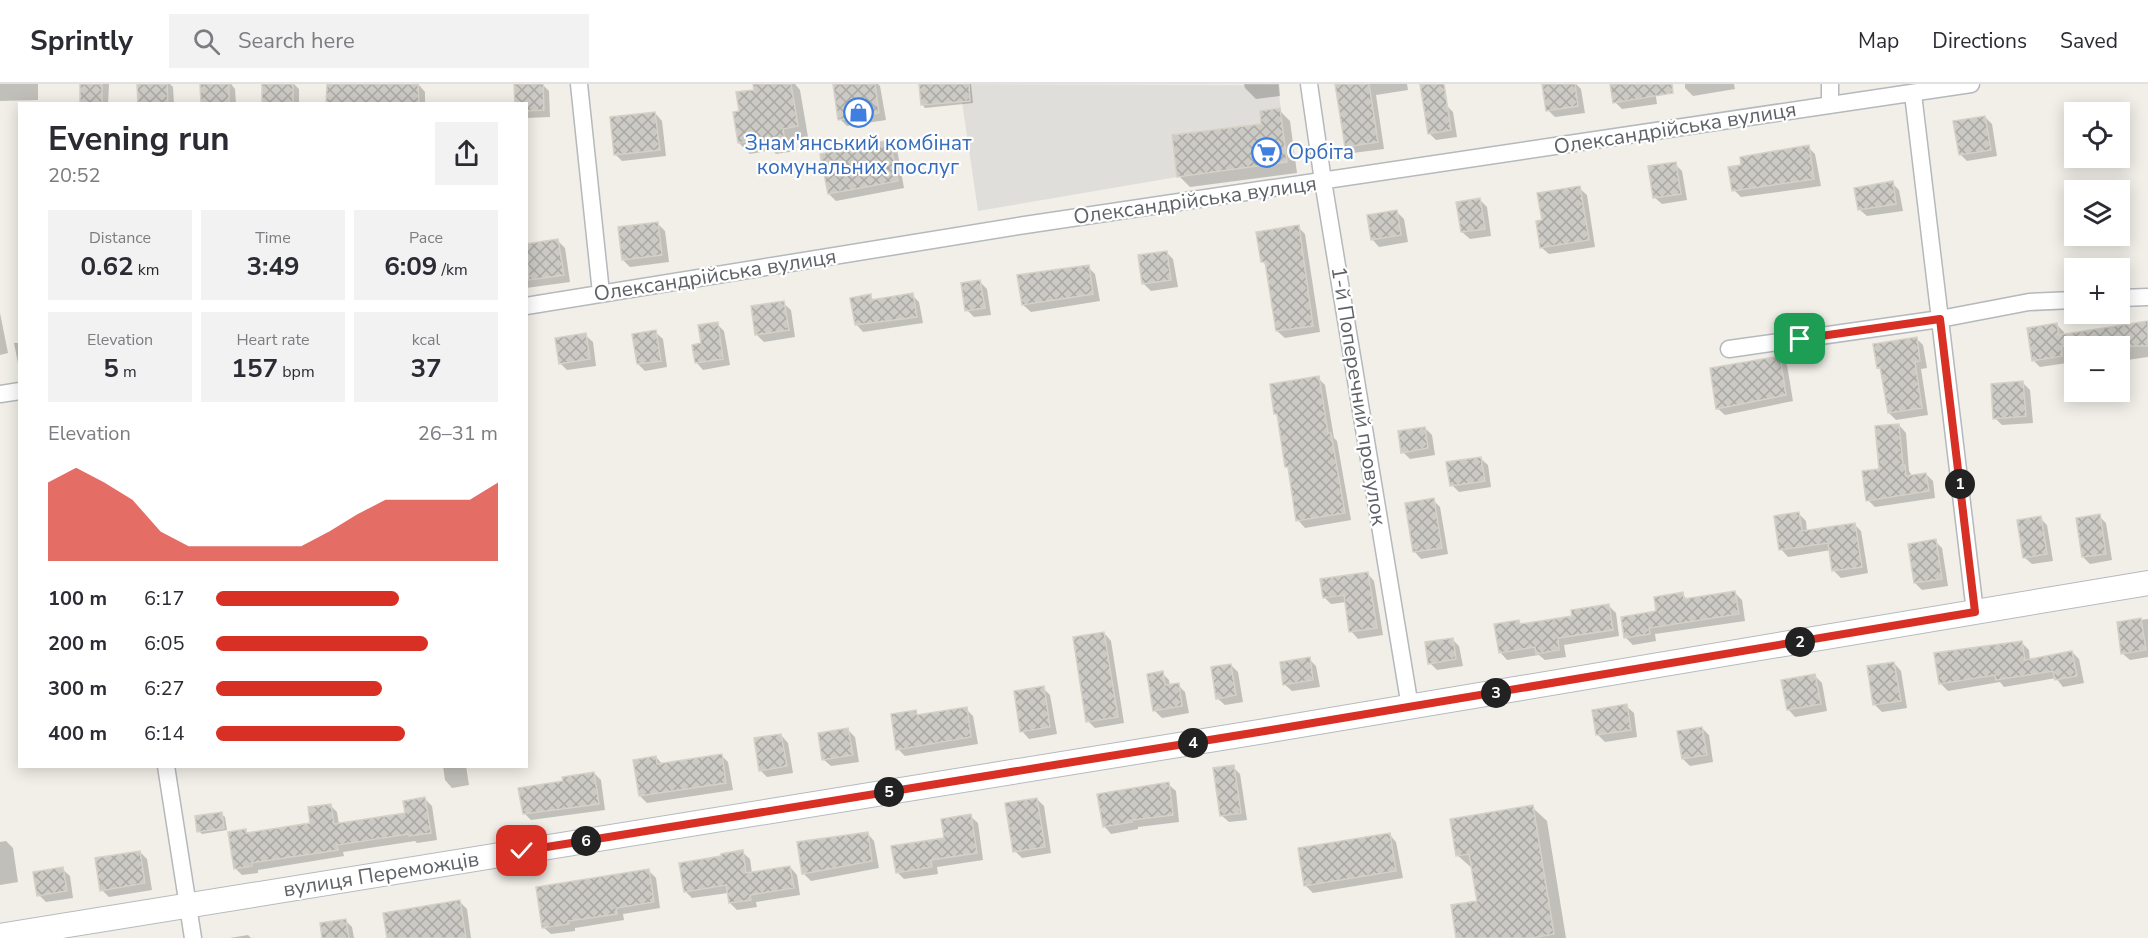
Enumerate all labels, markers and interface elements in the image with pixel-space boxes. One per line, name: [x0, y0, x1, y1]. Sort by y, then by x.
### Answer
search box: [169, 14, 589, 68]
text: Sprintly: [30, 22, 133, 60]
icon: search: [190, 25, 223, 58]
text: Search here: [238, 26, 355, 56]
text: Map: [1858, 27, 1899, 55]
text: Directions: [1932, 27, 2027, 55]
text: Saved: [2060, 27, 2118, 55]
street label: Олександрійська вулиця: [1552, 95, 1798, 161]
shop icon: Знам'янський комбінат комунальних послуг: [842, 96, 874, 128]
map controls: [2064, 102, 2130, 402]
button: locate: [2064, 102, 2130, 168]
text: Evening run: [48, 117, 230, 162]
button: share: [435, 122, 498, 185]
place label: Знам'янський комбінат комунальних послуг: [745, 129, 972, 181]
supermarket icon: Орбіта: [1251, 136, 1283, 168]
place label: Орбіта: [1288, 138, 1354, 166]
text: 20:52: [48, 162, 101, 189]
street label: Олександрійська вулиця: [1072, 169, 1318, 231]
button: layers: [2064, 180, 2130, 246]
text: Distance: [89, 227, 151, 249]
text: Time: [255, 227, 291, 249]
text: Pace: [409, 227, 443, 249]
street label: Олександрійська вулиця: [592, 242, 838, 308]
text: 0.62: [80, 249, 134, 284]
text: 3:49: [246, 249, 300, 284]
text: 6:09: [384, 249, 437, 284]
button: +: [2064, 258, 2130, 324]
text: km: [134, 259, 160, 281]
text: /km: [437, 259, 468, 281]
street label: 1-й Поперечний провулок: [1325, 265, 1393, 528]
pin: [1774, 313, 1825, 364]
icon: arrive: [1783, 322, 1816, 355]
text: Elevation: [87, 329, 153, 351]
text: Heart rate: [236, 329, 310, 351]
text: kcal: [412, 329, 440, 351]
button: −: [2064, 336, 2130, 402]
text: 5: [103, 351, 119, 386]
text: 157: [231, 351, 278, 386]
text: 37: [410, 351, 442, 386]
text: m: [119, 361, 137, 383]
text: bpm: [278, 361, 315, 383]
text: Elevation: [48, 420, 131, 447]
text: 26–31 m: [418, 420, 498, 447]
pin: 1: [1945, 469, 1975, 499]
text: 1: [1955, 473, 1965, 495]
text: 100 m: [48, 585, 107, 612]
text: 6:17: [144, 585, 185, 612]
pin: 2: [1785, 627, 1815, 657]
text: 200 m: [48, 630, 107, 657]
text: 6:05: [144, 630, 185, 657]
text: 2: [1795, 631, 1805, 653]
text: 300 m: [48, 675, 107, 702]
text: 6:27: [144, 675, 185, 702]
pin: 3: [1481, 678, 1511, 708]
text: 3: [1491, 682, 1501, 704]
text: 400 m: [48, 720, 107, 747]
text: 6:14: [144, 720, 185, 747]
pin: 4: [1178, 728, 1208, 758]
text: 4: [1188, 732, 1198, 754]
pin: 5: [874, 777, 904, 807]
text: 5: [884, 781, 894, 803]
pin: [496, 825, 547, 876]
pin: 6: [571, 826, 601, 856]
text: 6: [581, 830, 591, 852]
icon: check: [505, 834, 538, 867]
street label: вулиця Переможців: [281, 845, 481, 903]

